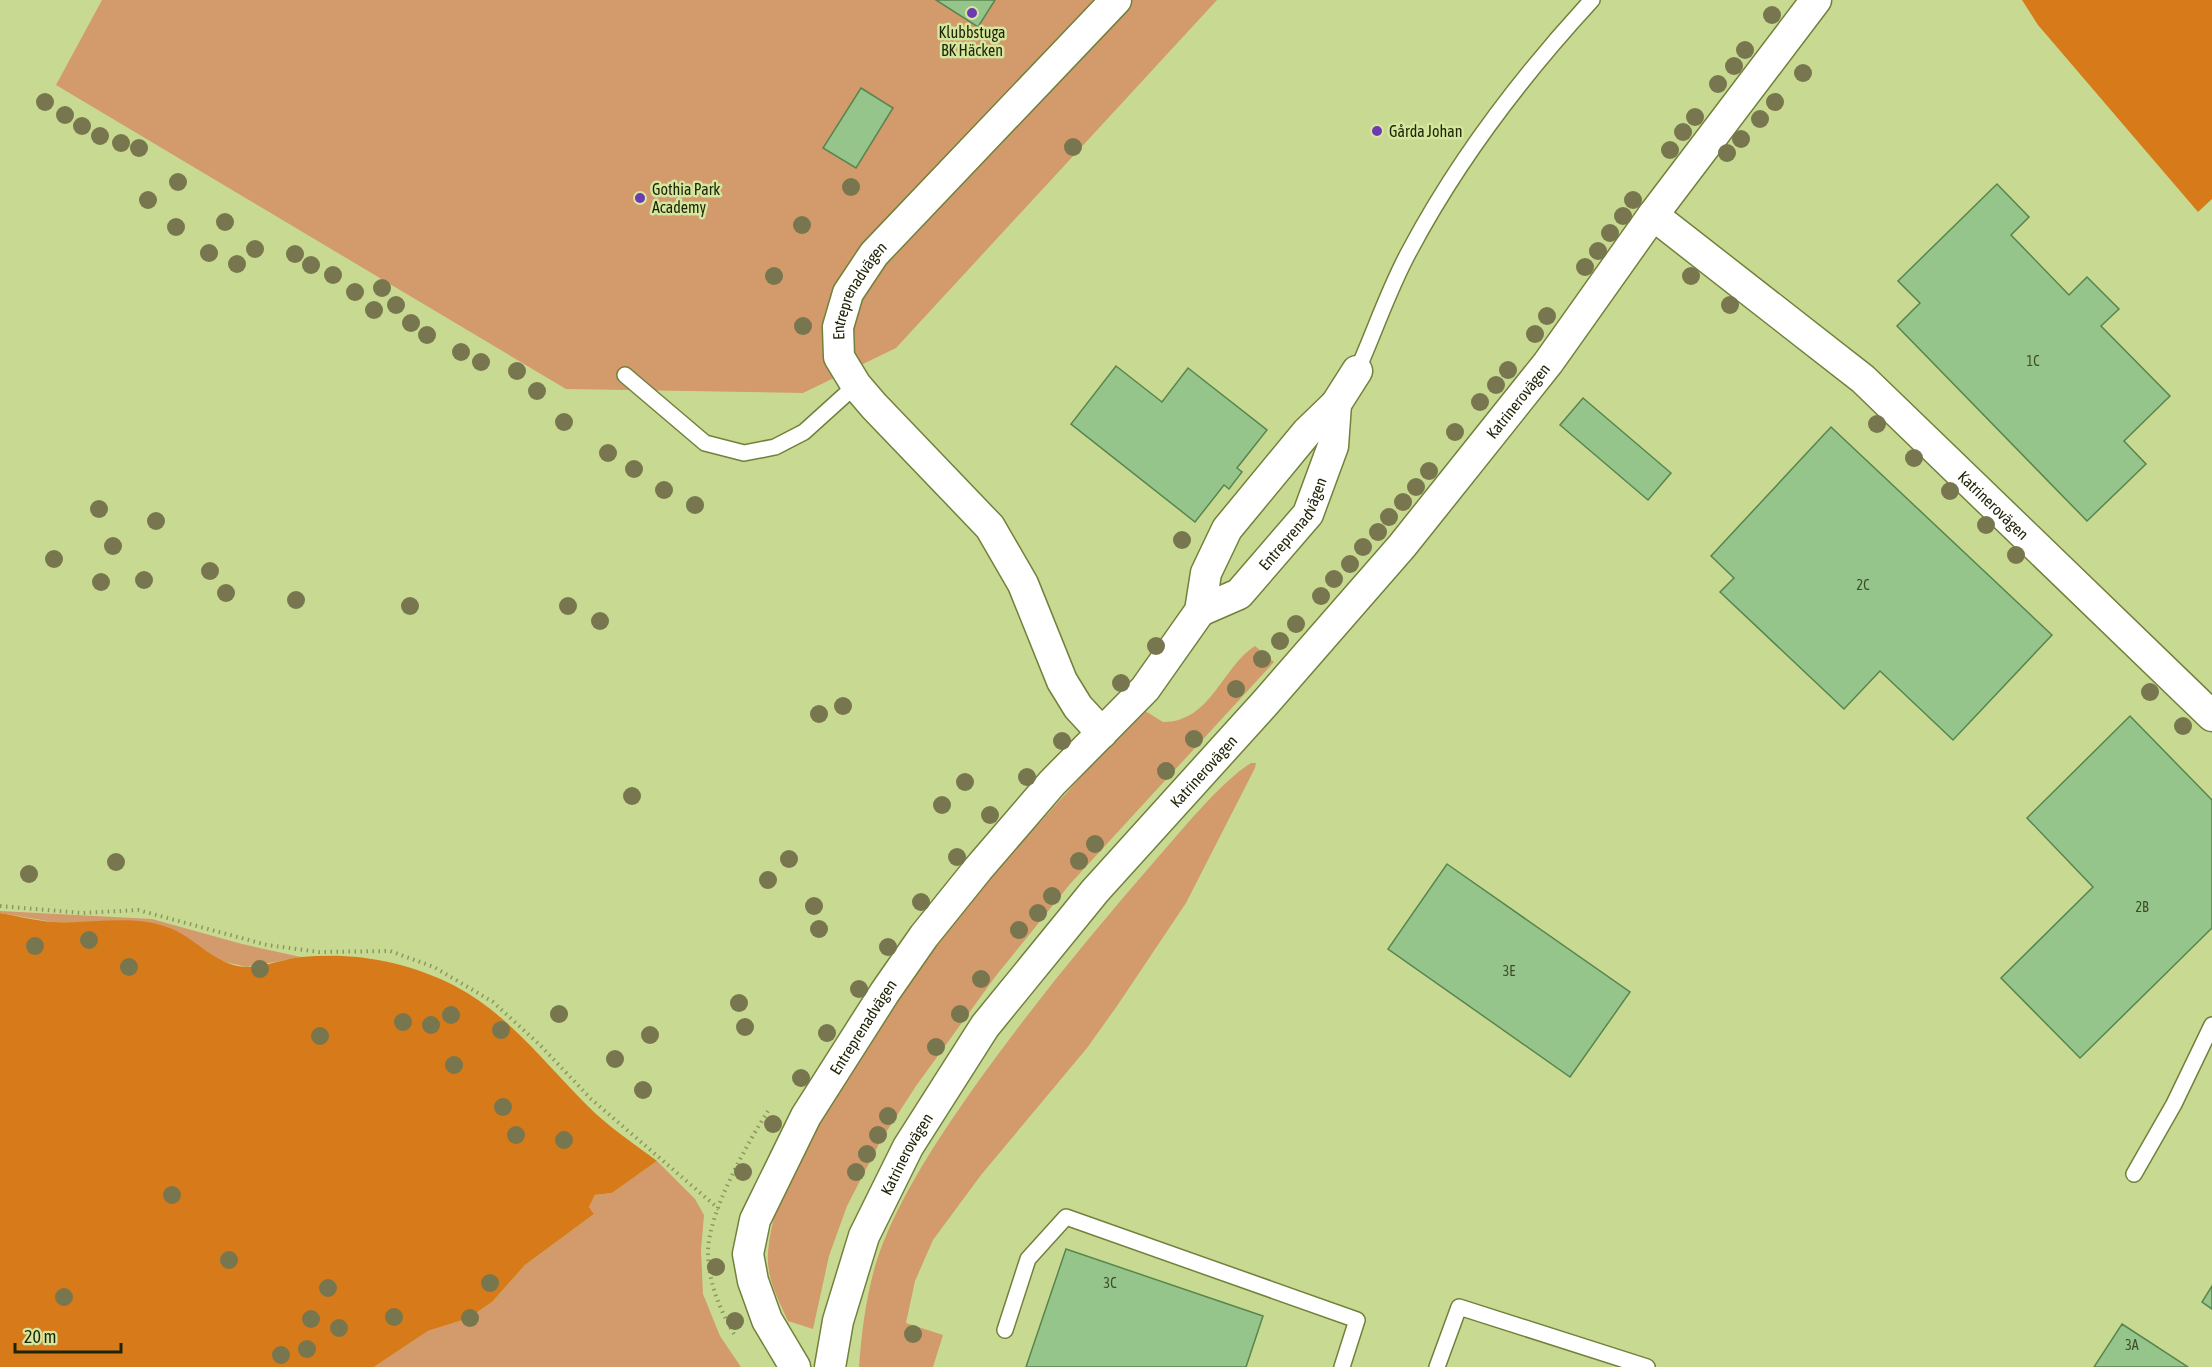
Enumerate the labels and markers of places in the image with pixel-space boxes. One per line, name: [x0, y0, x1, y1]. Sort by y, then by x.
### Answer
marker: Klubbstuga BK Häcken: [965, 6, 979, 20]
place label: Klubbstuga BK Häcken: [939, 23, 1005, 59]
place label: Gårda Johan: [1389, 122, 1462, 140]
marker: Gårda Johan: [1370, 124, 1384, 138]
place label: Gothia Park Academy: [652, 180, 720, 217]
marker: Gothia Park Academy: [633, 191, 647, 205]

